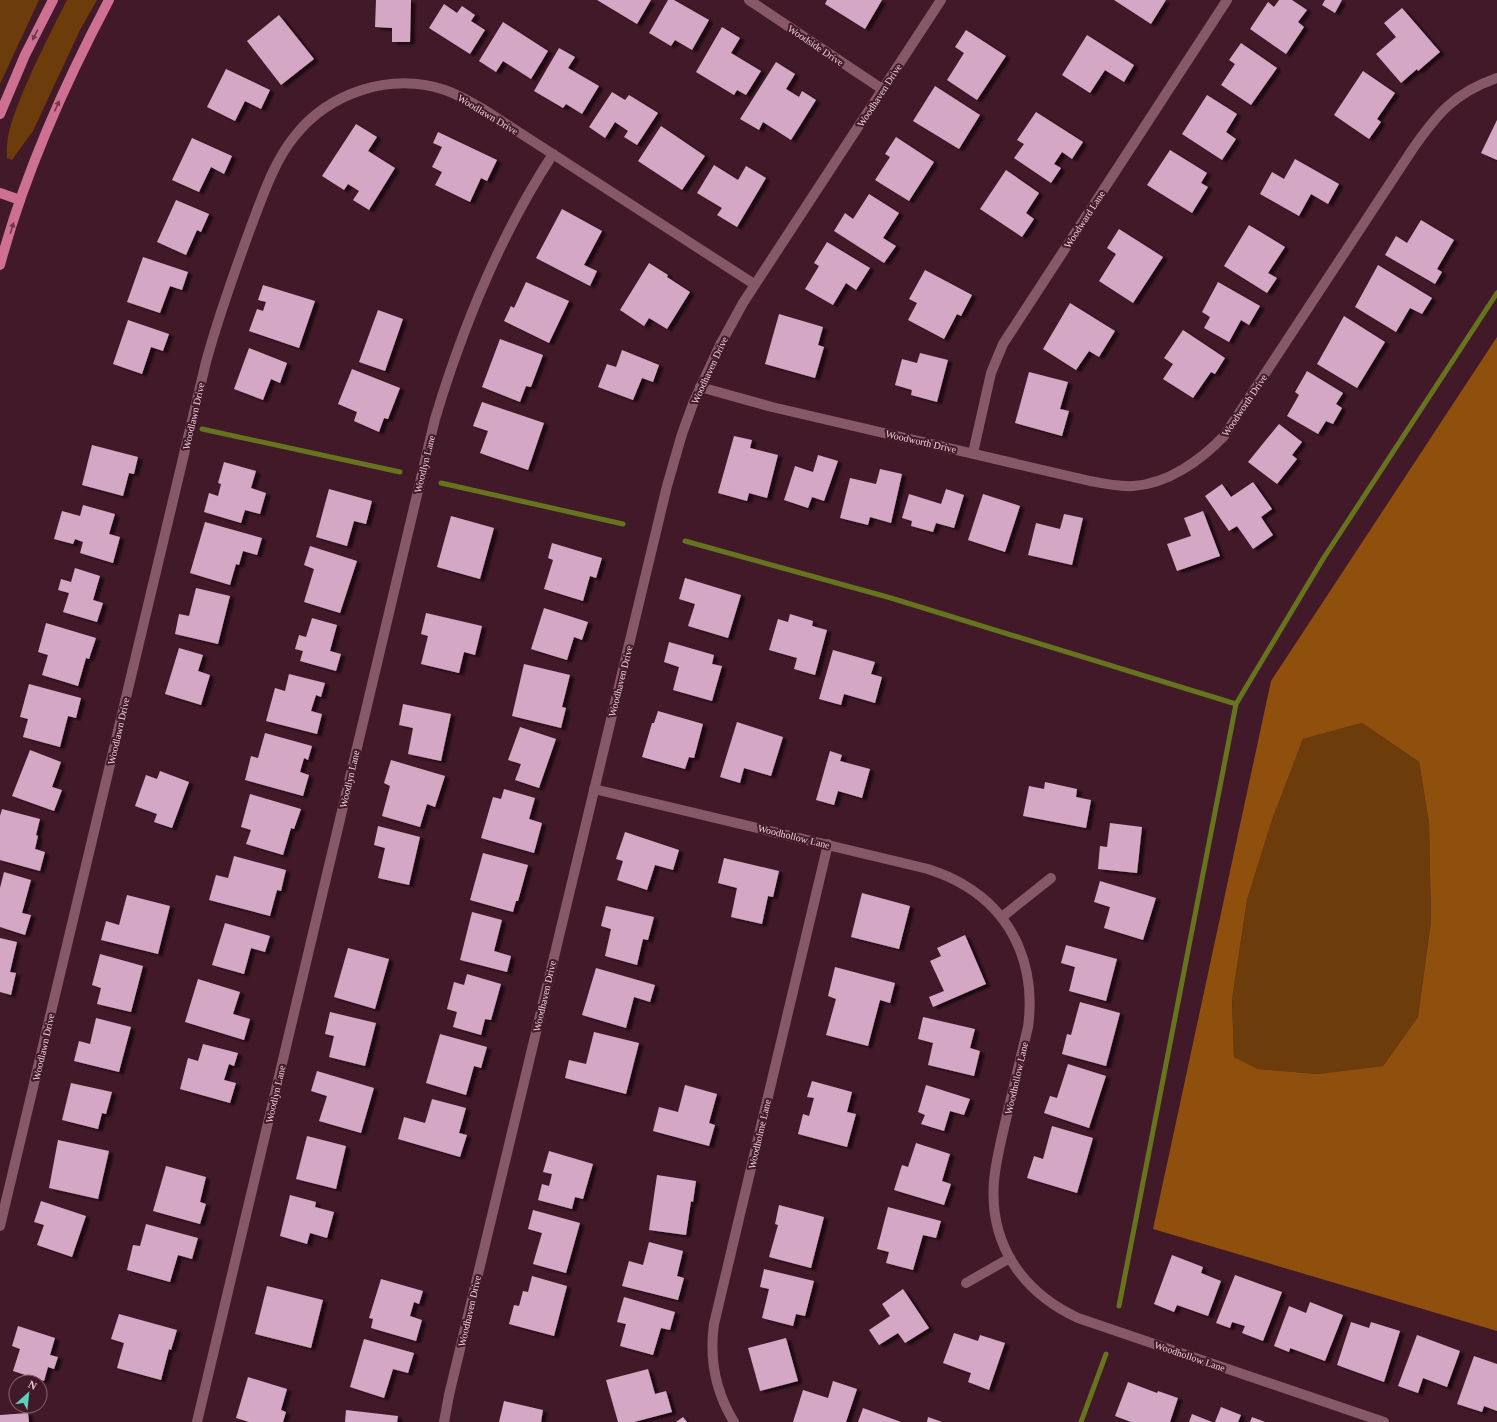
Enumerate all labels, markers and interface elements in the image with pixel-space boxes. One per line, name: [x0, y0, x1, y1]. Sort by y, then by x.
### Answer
street label: Woodside Drive: [786, 23, 846, 68]
one-way arrow: [32, 29, 38, 41]
street label: Woodhaven Drive: [855, 61, 904, 129]
street label: Woodlawn Drive: [456, 92, 520, 137]
one-way arrow: [54, 101, 60, 112]
street label: Woodward Lane: [1062, 188, 1107, 250]
one-way arrow: [9, 222, 15, 234]
street label: Woodhaven Drive: [689, 334, 730, 406]
street label: Woodworth Drive: [1220, 372, 1269, 438]
street label: Woodlawn Drive: [180, 381, 207, 451]
street label: Woodworth Drive: [884, 428, 958, 455]
street label: Woodlyn Lane: [412, 434, 437, 494]
street label: Woodhaven Drive: [606, 644, 635, 718]
street label: Woodlawn Drive: [105, 696, 132, 766]
street label: Woodlyn Lane: [338, 749, 362, 809]
street label: Woodhollow Lane: [757, 822, 832, 851]
street label: Woodhaven Drive: [531, 959, 558, 1033]
street label: Woodlawn Drive: [30, 1012, 57, 1082]
street label: Woodhollow Lane: [1003, 1040, 1030, 1115]
street label: Woodlyn Lane: [264, 1064, 288, 1124]
street label: Woodholme Lane: [746, 1098, 773, 1170]
street label: Woodhaven Drive: [456, 1274, 483, 1348]
street label: Woodhollow Lane: [1153, 1339, 1227, 1374]
north arrow: [8, 1374, 48, 1414]
text: N: [26, 1378, 39, 1392]

